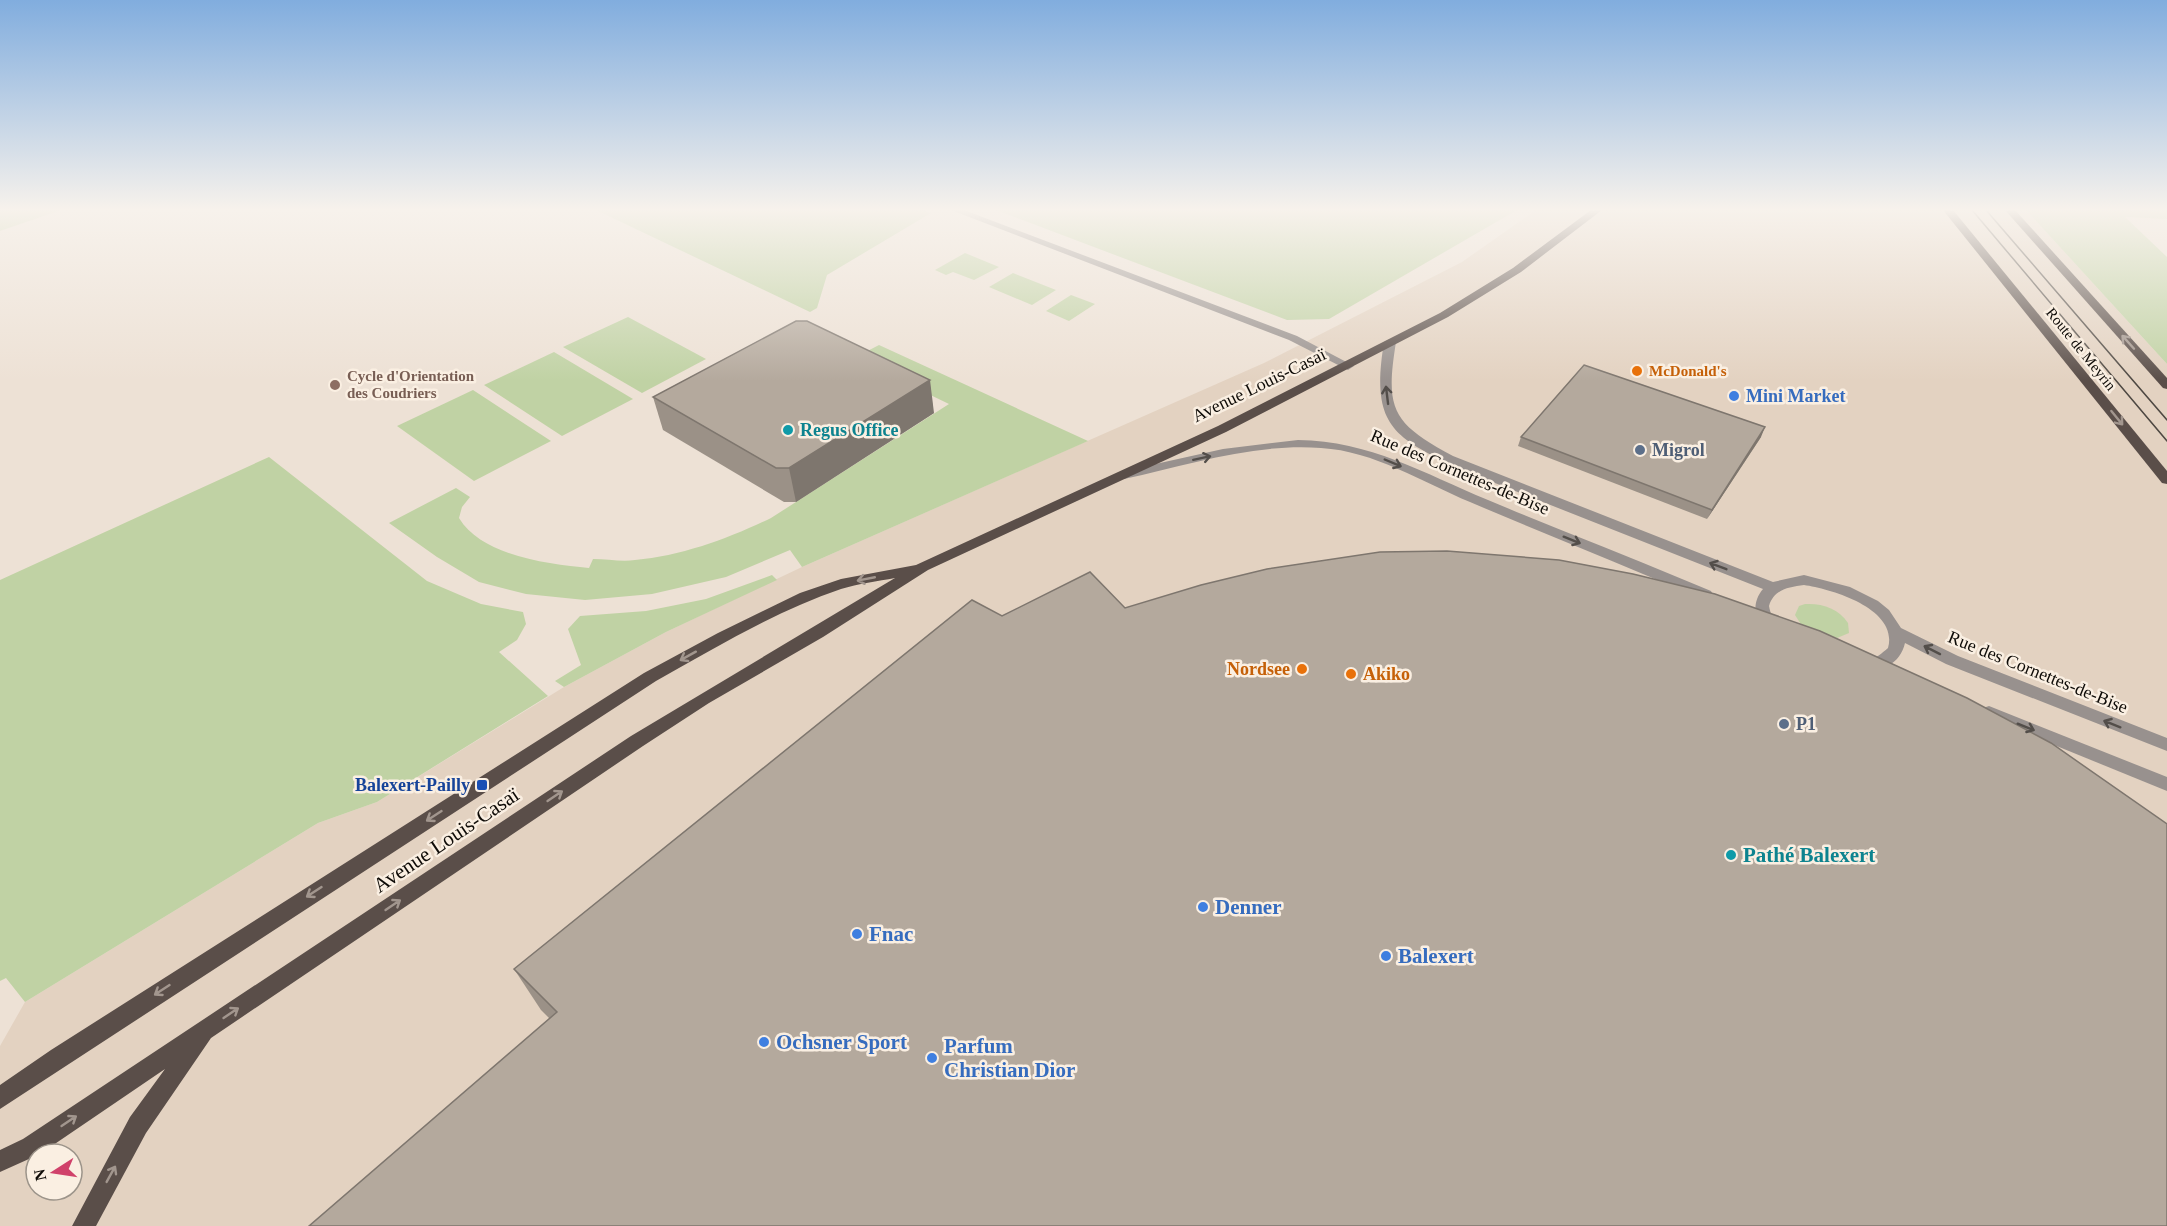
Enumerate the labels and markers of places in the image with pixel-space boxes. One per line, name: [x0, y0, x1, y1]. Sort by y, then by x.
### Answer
place label: McDonald's: [1649, 363, 1727, 379]
marker: McDonald's: [1630, 364, 1644, 378]
place label: Cycle d'Orientation des Coudriers: [347, 368, 475, 401]
marker: Cycle d'Orientation des Coudriers: [328, 378, 342, 392]
place label: Mini Market: [1746, 386, 1845, 406]
marker: Mini Market: [1727, 389, 1741, 403]
place label: Regus Office: [800, 420, 898, 440]
marker: Regus Office: [781, 423, 795, 437]
place label: Migrol: [1652, 440, 1705, 460]
marker: Migrol: [1633, 443, 1647, 457]
place label: Nordsee: [1227, 659, 1290, 679]
marker: Nordsee: [1295, 662, 1309, 676]
place label: Akiko: [1363, 664, 1410, 684]
marker: Akiko: [1344, 667, 1358, 681]
place label: P1: [1796, 714, 1816, 734]
marker: P1: [1777, 717, 1791, 731]
place label: Balexert-Pailly: [355, 775, 470, 795]
marker: Balexert-Pailly: [475, 778, 489, 792]
place label: Pathé Balexert: [1743, 843, 1875, 867]
marker: Pathé Balexert: [1724, 848, 1738, 862]
place label: Denner: [1215, 895, 1282, 919]
marker: Denner: [1196, 900, 1210, 914]
place label: Fnac: [869, 922, 913, 946]
marker: Fnac: [850, 927, 864, 941]
place label: Balexert: [1398, 944, 1474, 968]
marker: Balexert: [1379, 949, 1393, 963]
place label: Ochsner Sport: [776, 1030, 907, 1054]
place label: Parfum Christian Dior: [944, 1034, 1075, 1082]
marker: Ochsner Sport: [757, 1035, 771, 1049]
marker: Parfum Christian Dior: [925, 1051, 939, 1065]

